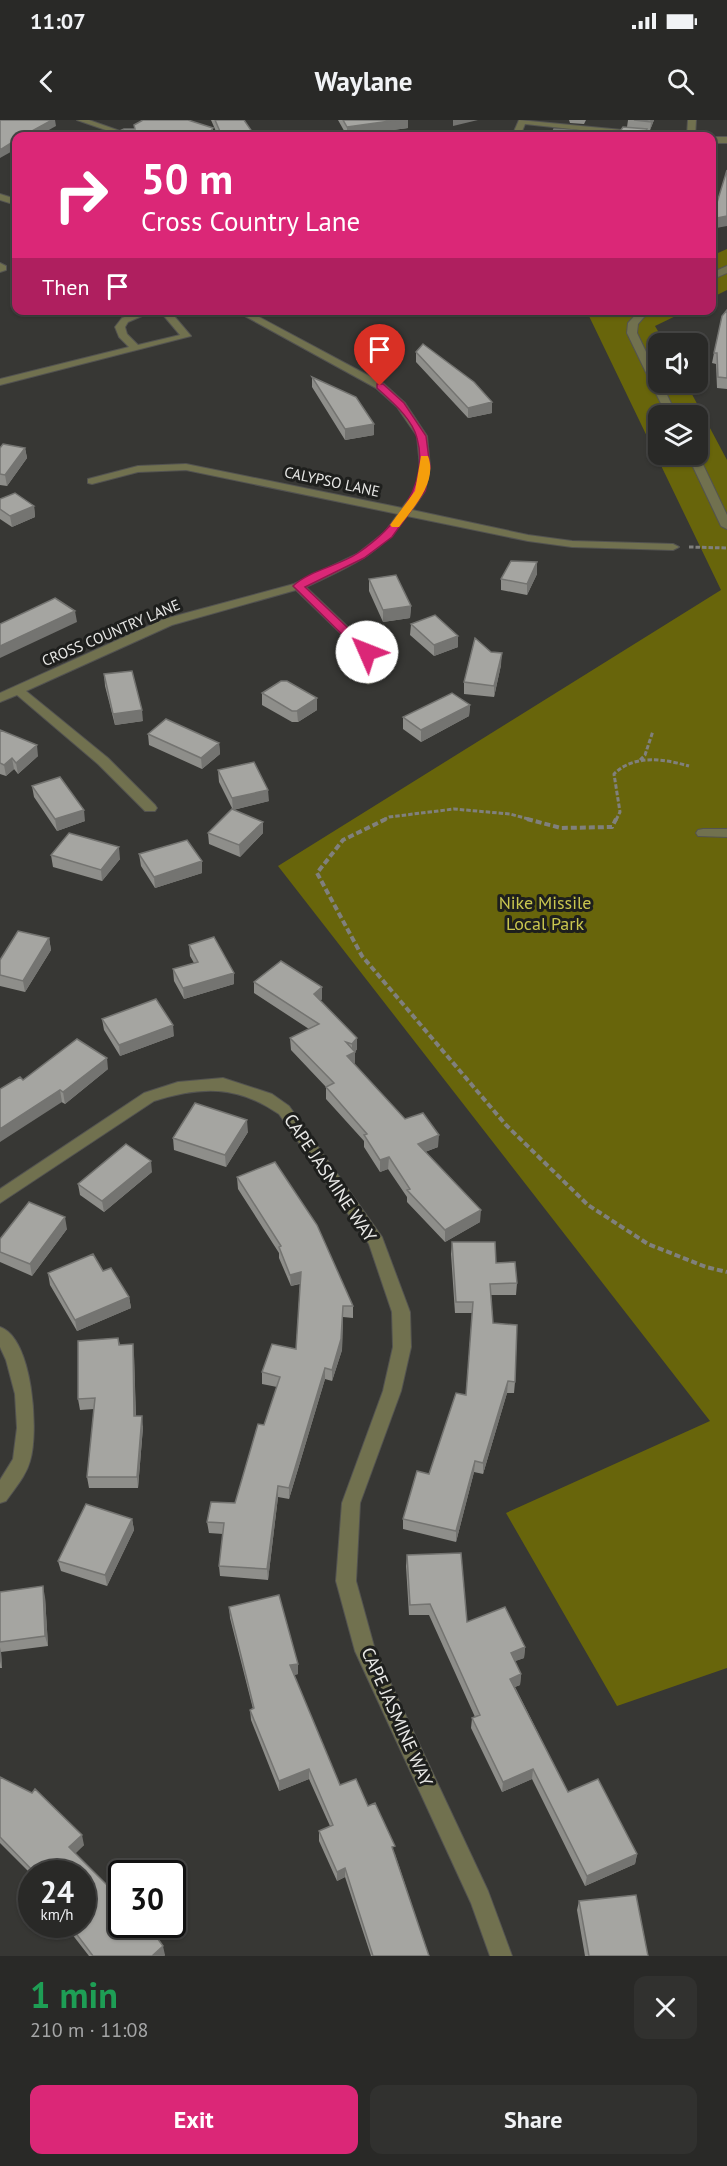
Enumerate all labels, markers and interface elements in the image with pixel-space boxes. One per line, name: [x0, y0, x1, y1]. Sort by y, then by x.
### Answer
text: 11:07: [30, 7, 86, 35]
text: Waylane: [314, 64, 413, 98]
icon: back: [30, 65, 63, 98]
icon: search: [664, 65, 697, 98]
text: 50 m: [141, 151, 233, 206]
icon: right: [42, 156, 120, 234]
text: Cross Country Lane: [141, 204, 360, 238]
icon: arrive: [101, 270, 134, 303]
text: Then: [42, 273, 89, 301]
pin: [354, 324, 405, 386]
icon: arrive: [363, 333, 396, 366]
map controls: [648, 333, 708, 465]
button: sound: [648, 333, 708, 393]
button: layers: [648, 405, 708, 465]
street label: CALYPSO LANE: [283, 462, 381, 501]
street label: CROSS COUNTRY LANE: [39, 595, 183, 670]
position arrow: [335, 620, 399, 684]
park label: Nike Missile Local Park: [499, 891, 591, 935]
street label: CAPE JASMINE WAY: [279, 1109, 382, 1246]
street label: CAPE JASMINE WAY: [357, 1644, 438, 1790]
speed limit sign: 30: [108, 1860, 186, 1938]
text: 24: [40, 1872, 74, 1911]
text: km/h: [41, 1905, 73, 1924]
text: 1 min: [30, 1971, 118, 2018]
button: close: [634, 1976, 697, 2039]
text: 210 m · 11:08: [30, 2017, 148, 2043]
button: Exit: [30, 2085, 358, 2154]
button: Share: [370, 2085, 697, 2154]

